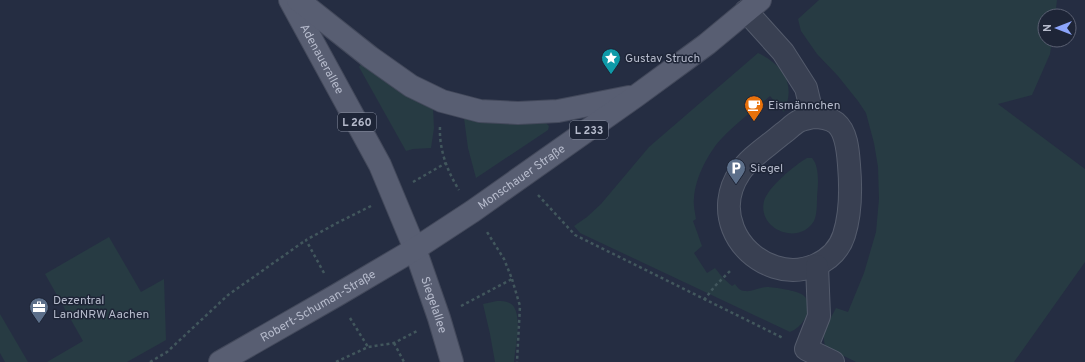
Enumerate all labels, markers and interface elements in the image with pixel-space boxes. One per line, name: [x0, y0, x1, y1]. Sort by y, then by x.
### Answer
north arrow: [1037, 8, 1077, 48]
street label: Adenauerallee: [296, 21, 347, 97]
text: N: [1041, 24, 1055, 32]
place icon: Gustav Struch: [600, 47, 622, 75]
place label: Gustav Struch: [625, 51, 700, 67]
cafe icon: Eismännchen: [743, 94, 765, 122]
place label: Eismännchen: [768, 98, 840, 114]
road number: L 260: [338, 113, 376, 131]
road number: L 233: [570, 121, 608, 139]
street label: Monschauer Straße: [475, 141, 569, 214]
parking icon: Siegel: [725, 157, 747, 185]
place label: Siegel: [750, 161, 783, 177]
street label: Robert-Schuman-Straße: [258, 267, 379, 346]
street label: Siegelallee: [416, 275, 450, 335]
place label: Dezentral LandNRW Aachen: [53, 293, 149, 323]
office icon: Dezentral LandNRW Aachen: [28, 296, 50, 324]

